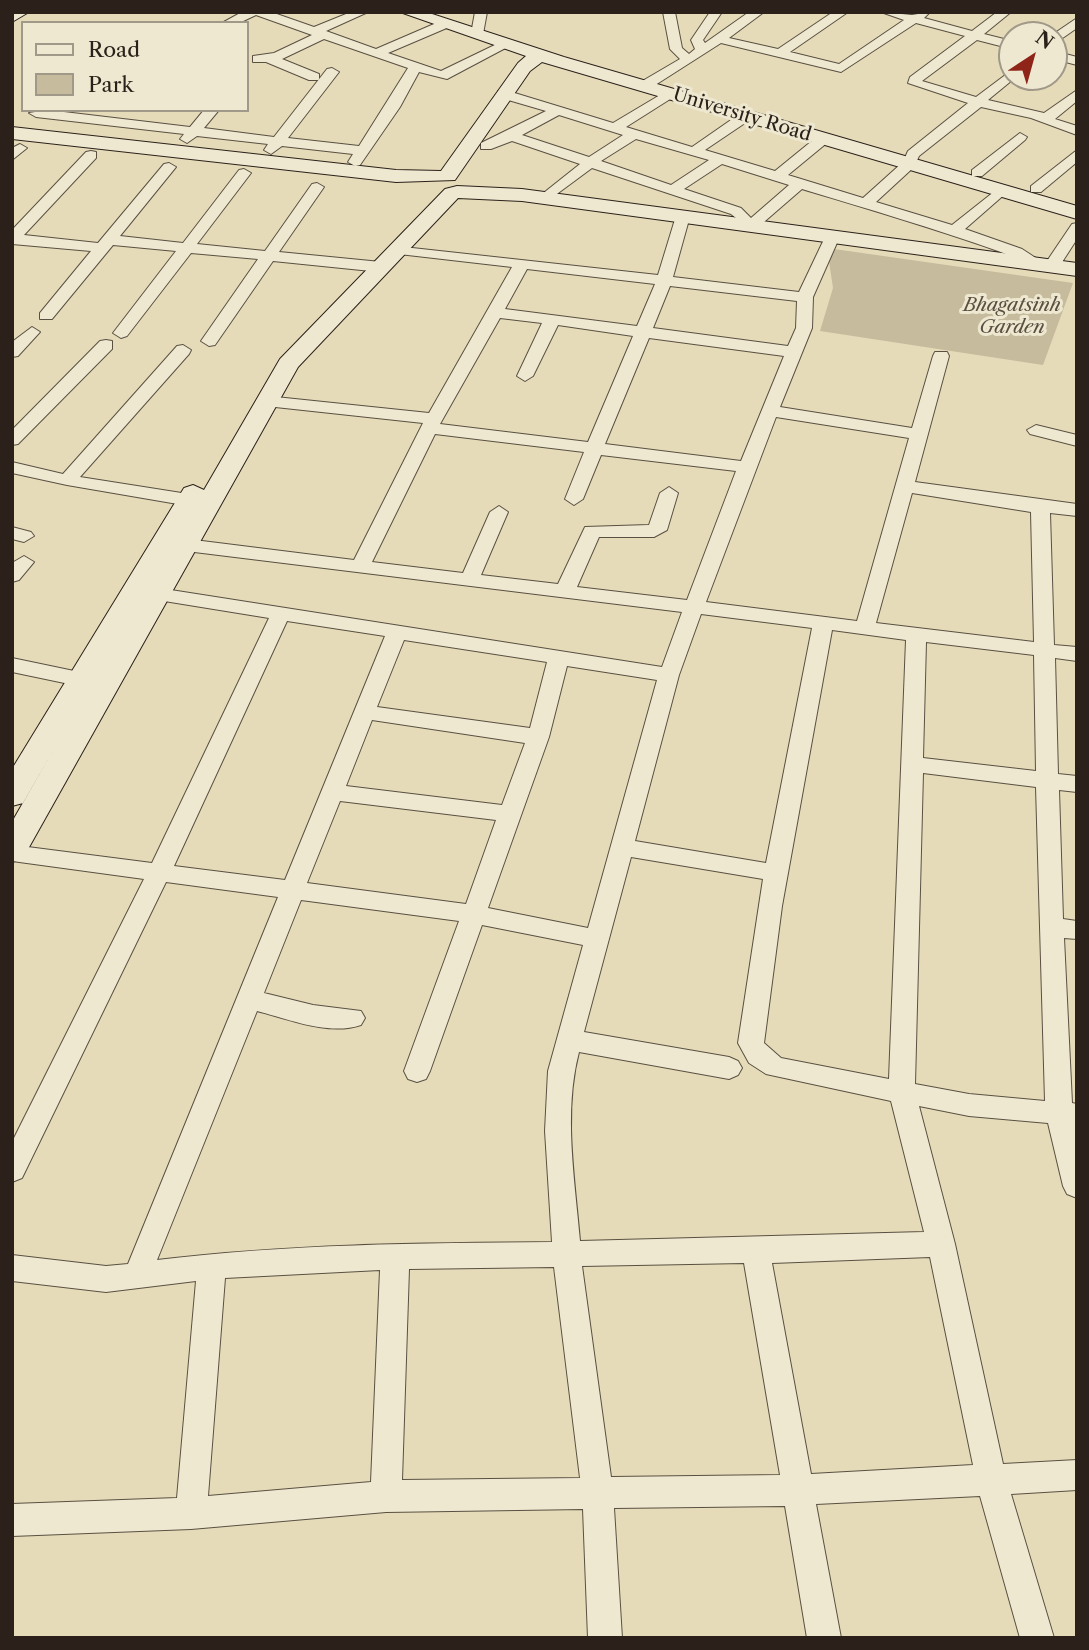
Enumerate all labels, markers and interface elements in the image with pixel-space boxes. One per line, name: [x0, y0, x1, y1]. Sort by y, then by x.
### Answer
legend: [21, 21, 248, 112]
north arrow: [998, 21, 1068, 91]
text: N: [1031, 26, 1058, 54]
text: Road: [88, 37, 140, 62]
text: Park: [88, 72, 134, 97]
street label: University Road: [670, 83, 814, 147]
park label: Bhagatsinh Garden: [963, 295, 1061, 339]

